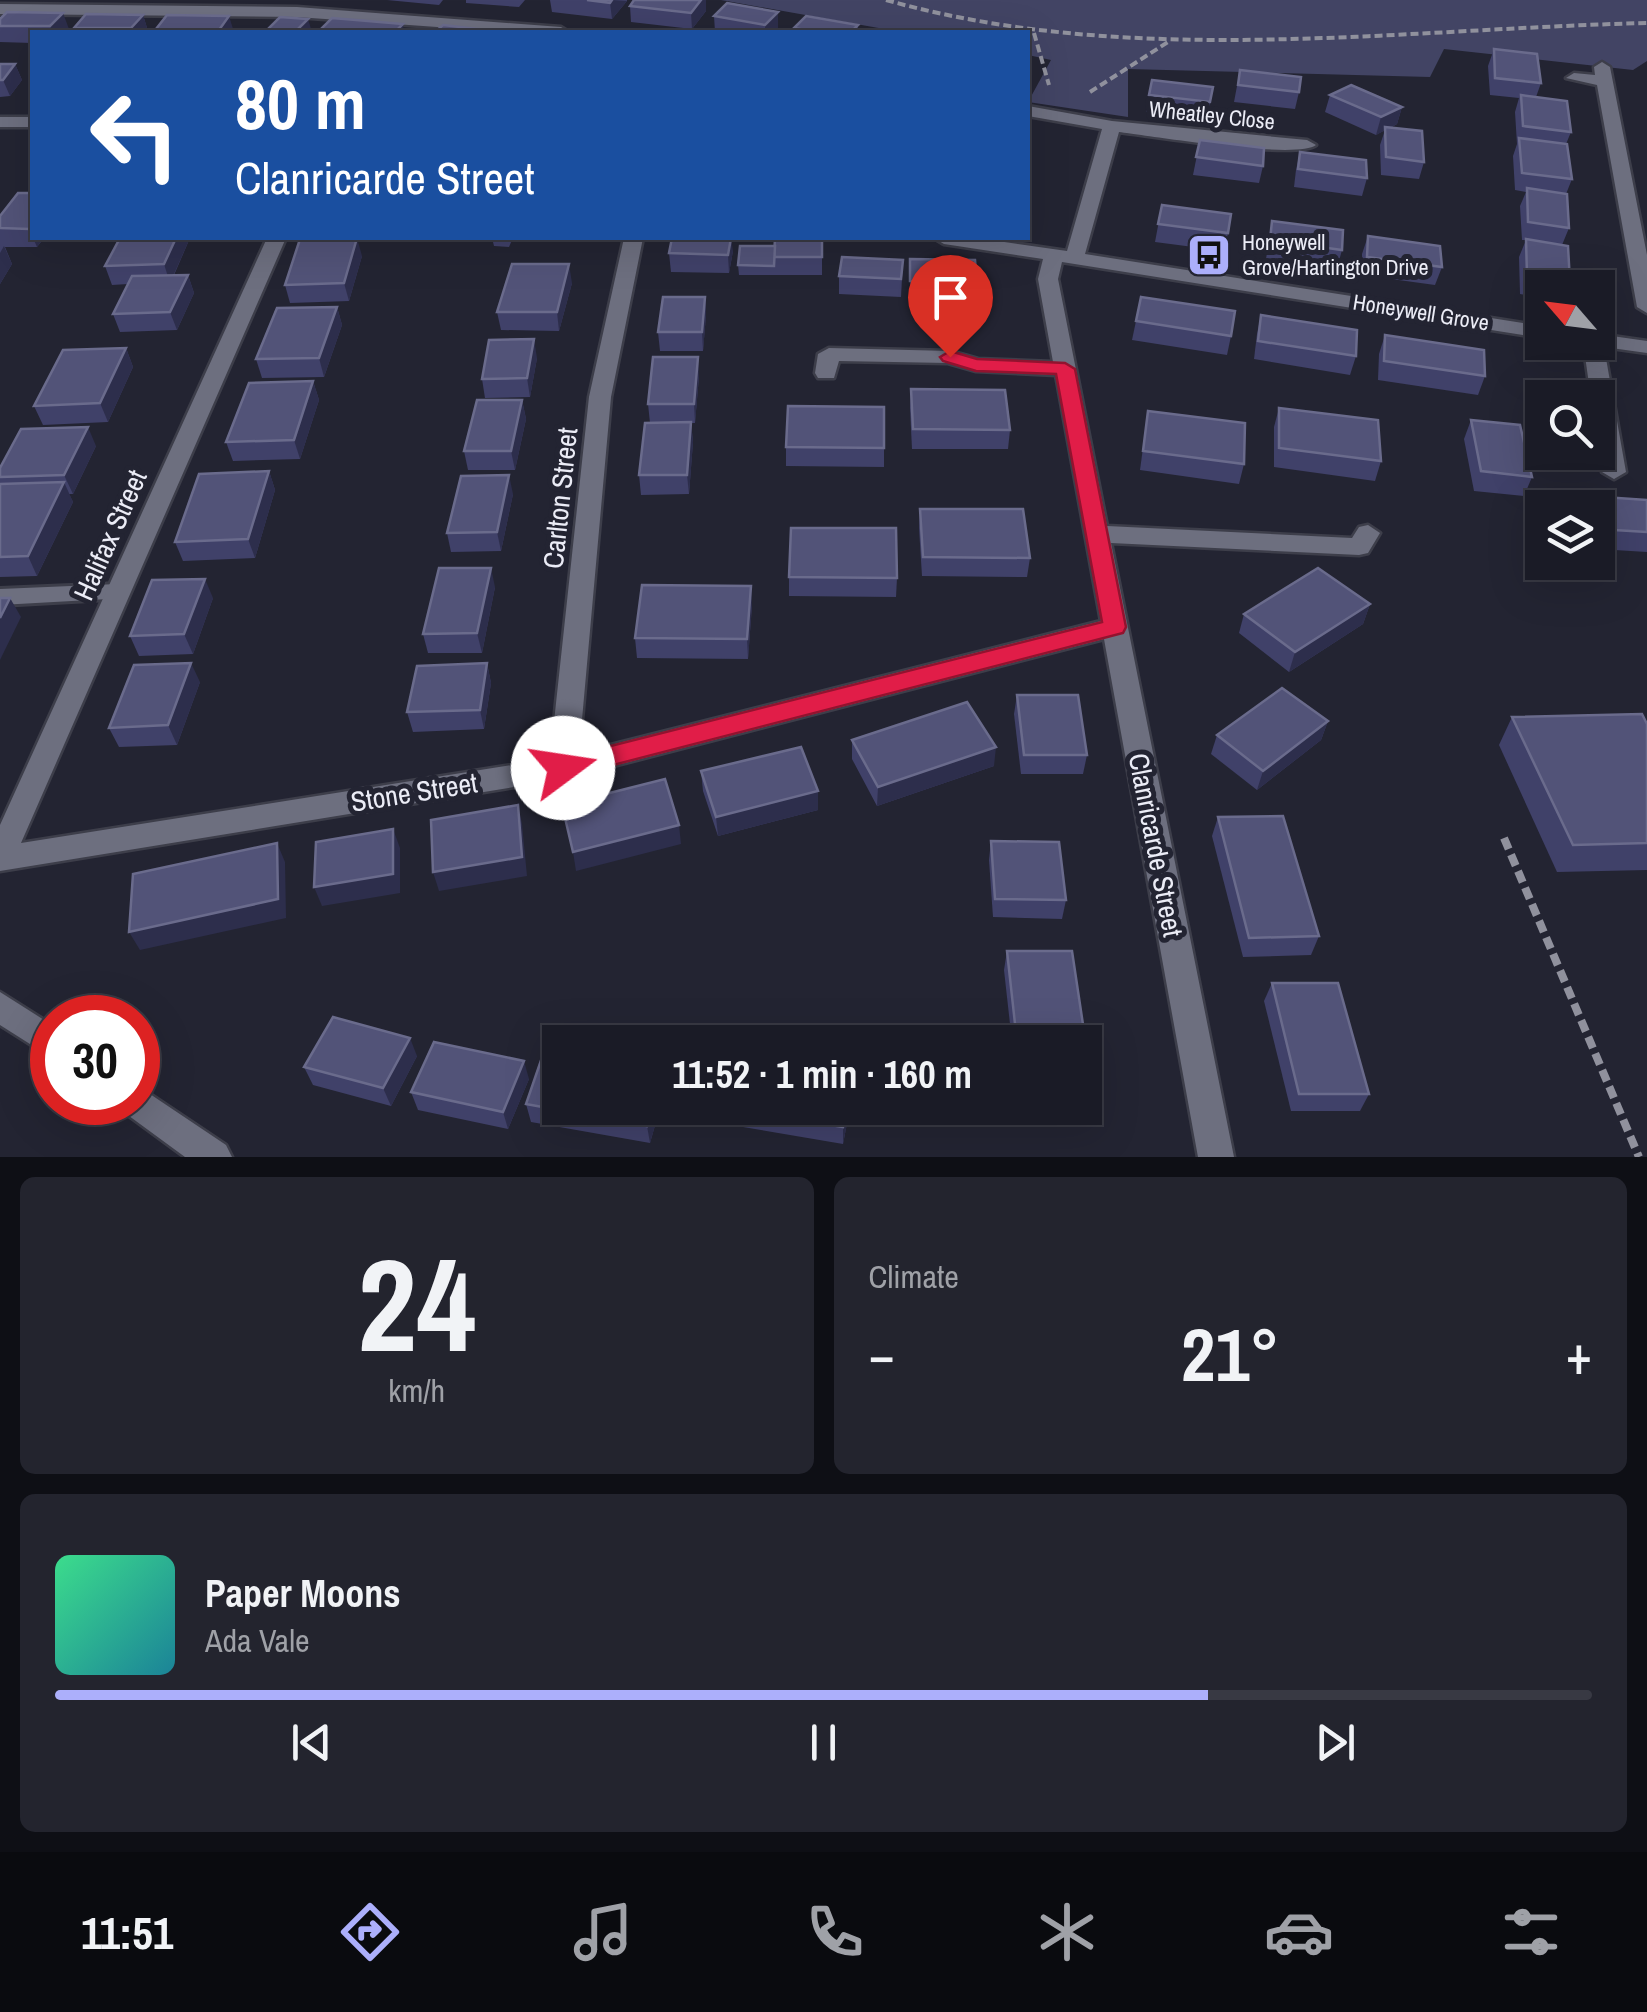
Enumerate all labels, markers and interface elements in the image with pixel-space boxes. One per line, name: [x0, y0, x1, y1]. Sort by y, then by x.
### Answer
text: 80 m: [235, 57, 366, 151]
icon: left: [70, 70, 200, 200]
street label: Wheatley Close: [1148, 93, 1276, 137]
text: Clanricarde Street: [235, 147, 534, 208]
place label: Honeywell Grove/Hartington Drive: [1242, 227, 1429, 282]
bus stop icon: Honeywell Grove/Hartington Drive: [1186, 232, 1232, 278]
pin: [908, 255, 993, 358]
icon: arrive: [923, 270, 978, 325]
north arrow: [1525, 270, 1615, 360]
map controls: [1525, 270, 1615, 580]
street label: Honeywell Grove: [1351, 286, 1491, 338]
button: search: [1525, 380, 1615, 470]
street label: Carlton Street: [534, 426, 586, 570]
street label: Halifax Street: [64, 464, 156, 606]
button: layers: [1525, 490, 1615, 580]
position arrow: [511, 716, 615, 820]
street label: Clanricarde Street: [1120, 750, 1192, 940]
street label: Stone Street: [348, 763, 480, 821]
speed limit sign: 30: [30, 995, 160, 1125]
text: 11:52 · 1 min · 160 m: [672, 1049, 972, 1100]
text: 24: [357, 1216, 476, 1392]
text: Climate: [869, 1255, 959, 1298]
text: 21°: [1181, 1303, 1279, 1404]
text: −: [869, 1317, 895, 1391]
text: +: [1566, 1317, 1592, 1391]
text: km/h: [388, 1369, 445, 1412]
text: Paper Moons: [205, 1568, 401, 1619]
text: Ada Vale: [205, 1619, 310, 1662]
icon: previous: [284, 1715, 339, 1770]
icon: pause: [796, 1715, 851, 1770]
icon: next: [1308, 1715, 1363, 1770]
icon: directions: [335, 1897, 405, 1967]
icon: music: [568, 1897, 638, 1967]
icon: phone: [800, 1897, 870, 1967]
icon: climate: [1032, 1897, 1102, 1967]
icon: car: [1264, 1897, 1334, 1967]
icon: filters: [1496, 1897, 1566, 1967]
text: 11:51: [81, 1902, 173, 1963]

